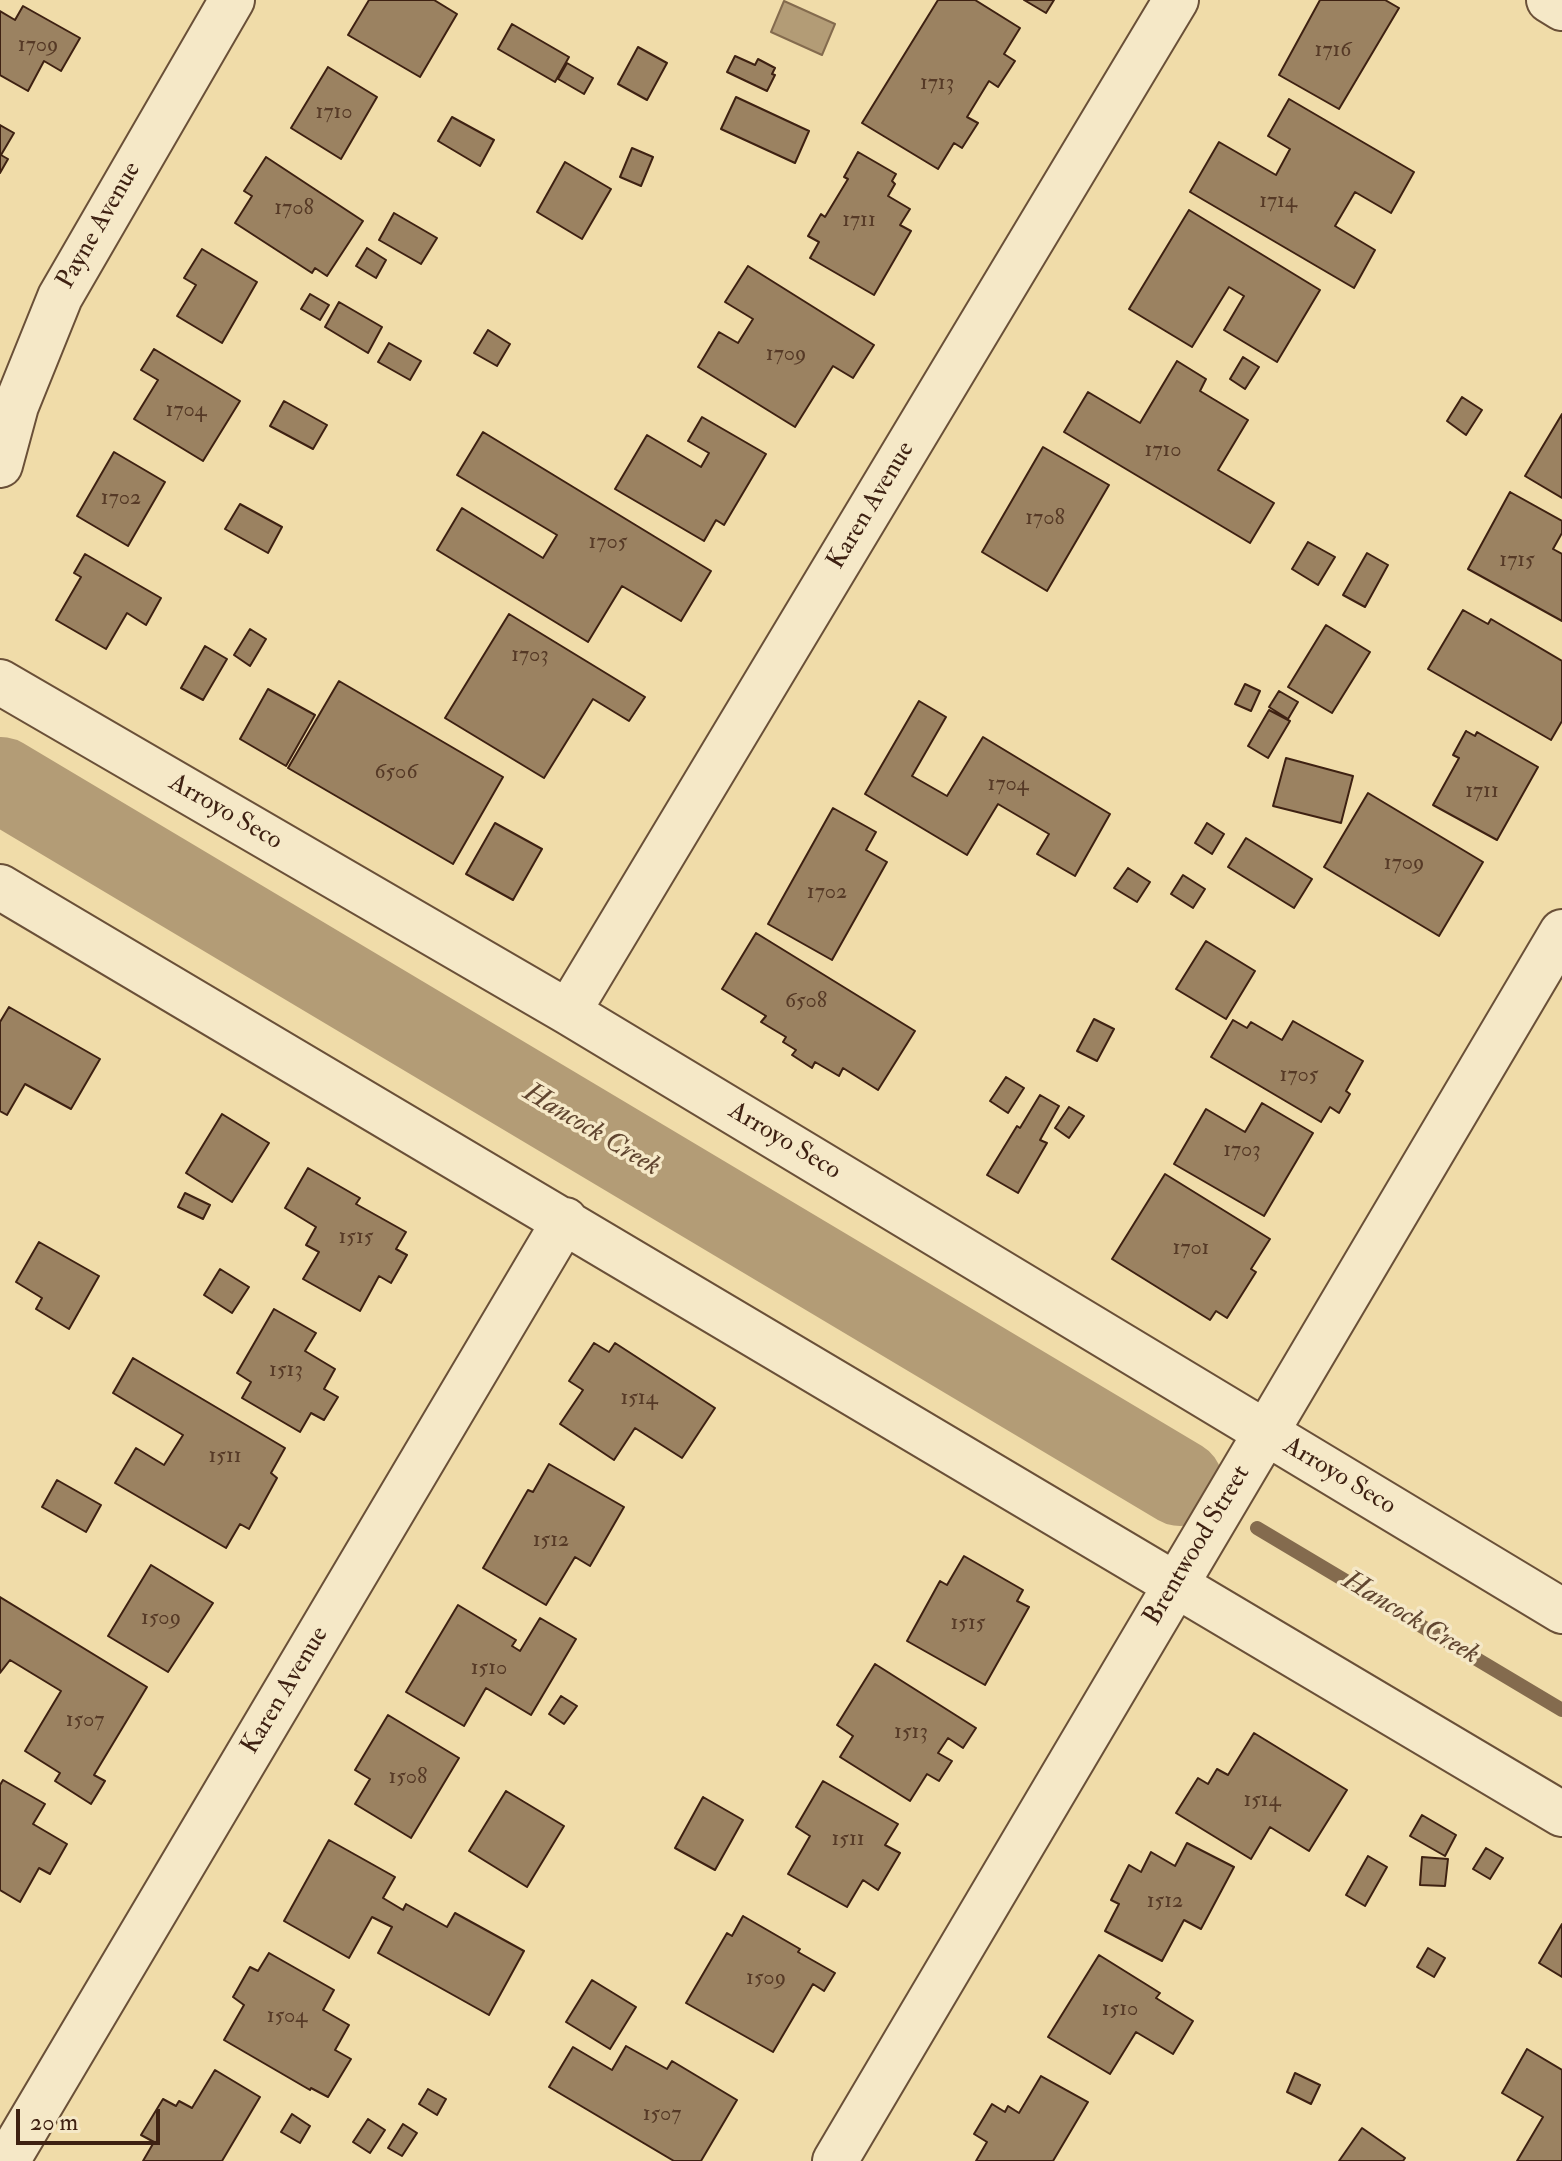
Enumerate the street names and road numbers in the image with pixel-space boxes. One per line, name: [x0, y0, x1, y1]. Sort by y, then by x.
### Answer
street label: Payne Avenue: [51, 157, 149, 295]
street label: Karen Avenue: [822, 436, 922, 576]
street label: Arroyo Seco: [163, 768, 287, 858]
street label: Arroyo Seco: [722, 1096, 846, 1188]
street label: Arroyo Seco: [1277, 1431, 1401, 1523]
street label: Brentwood Street: [1138, 1460, 1258, 1632]
street label: Karen Avenue: [236, 1621, 336, 1761]

